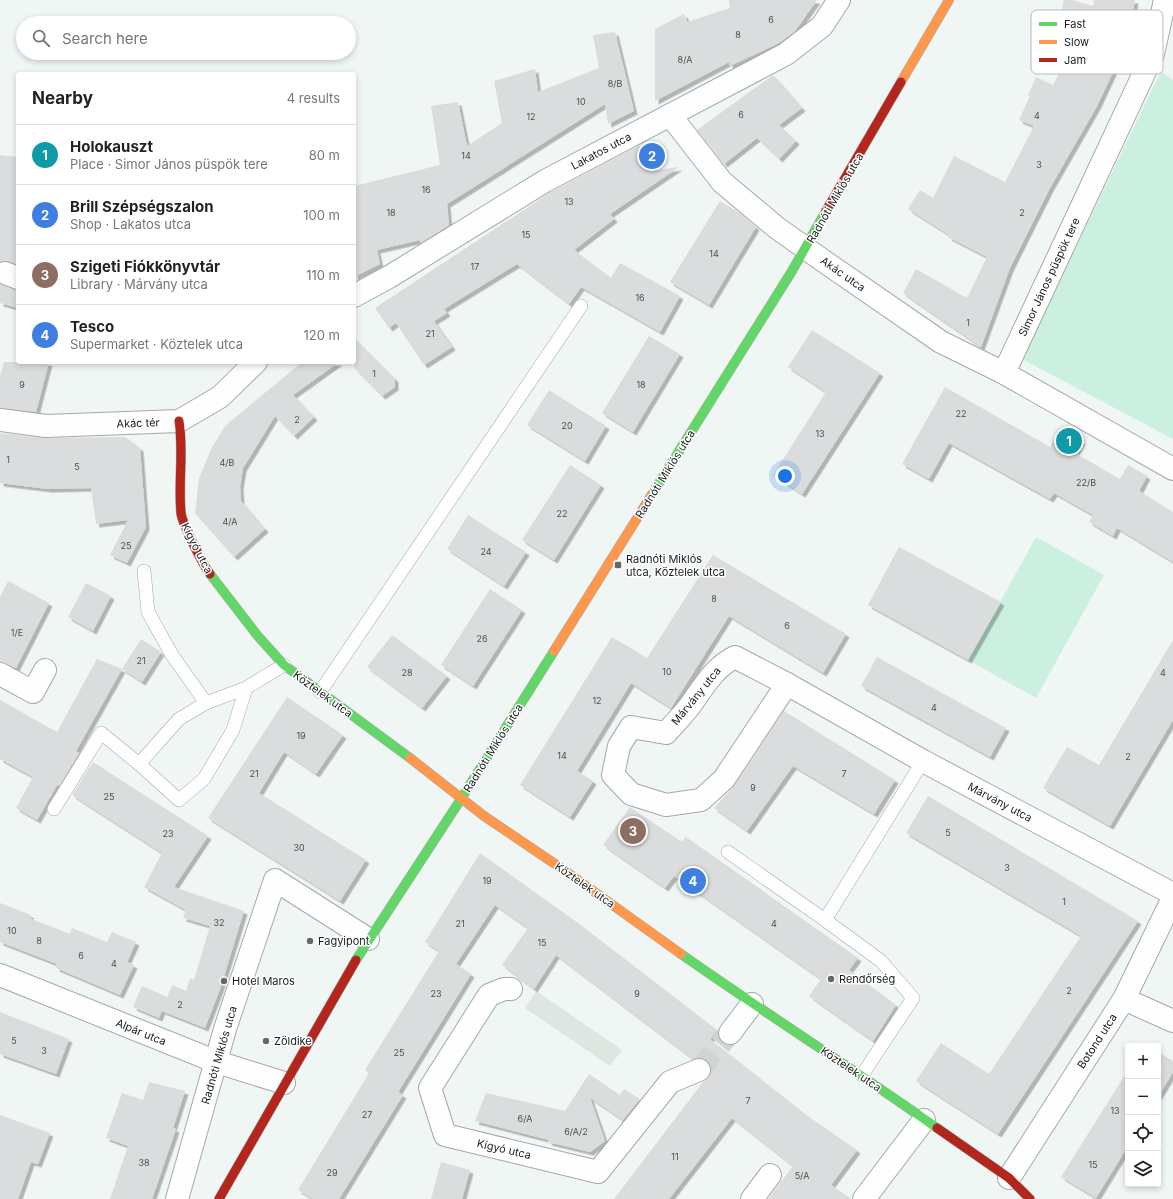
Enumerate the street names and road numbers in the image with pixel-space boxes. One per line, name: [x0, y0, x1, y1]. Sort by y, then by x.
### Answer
street label: Lakatos utca: [569, 129, 633, 173]
street label: Radnóti Miklós utca: [804, 150, 866, 246]
street label: Simor János püspök tere: [1015, 215, 1083, 339]
street label: Akác utca: [818, 253, 868, 295]
street label: Akác tér: [116, 415, 160, 431]
street label: Radnóti Miklós utca: [632, 427, 698, 521]
street label: Kígyó utca: [178, 520, 216, 576]
street label: Márvány utca: [668, 664, 724, 728]
street label: Köztelek utca: [291, 668, 355, 720]
street label: Radnóti Miklós utca: [460, 701, 526, 795]
street label: Márvány utca: [965, 779, 1035, 825]
street label: Köztelek utca: [552, 859, 618, 911]
street label: Radnóti Miklós utca: [198, 1004, 240, 1106]
street label: Botond utca: [1074, 1011, 1120, 1071]
street label: Alpár utca: [114, 1016, 168, 1048]
street label: Köztelek utca: [818, 1044, 884, 1094]
street label: Kígyó utca: [476, 1136, 532, 1162]

